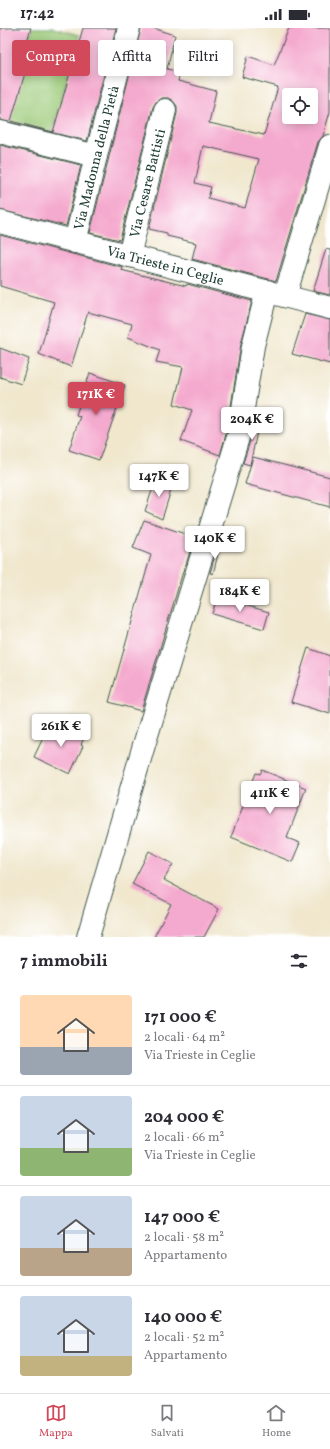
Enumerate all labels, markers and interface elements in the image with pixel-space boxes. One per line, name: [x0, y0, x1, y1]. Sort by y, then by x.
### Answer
text: 17:42: [20, 4, 54, 25]
chip: Compra: [12, 40, 90, 76]
chip: Affitta: [98, 40, 166, 76]
chip: Filtri: [174, 40, 233, 76]
street label: Via Madonna della Pietà: [70, 84, 125, 232]
map controls: [282, 88, 318, 124]
button: locate: [282, 88, 318, 124]
street label: Via Cesare Battisti: [126, 127, 171, 240]
street label: Via Trieste in Ceglie: [104, 242, 226, 291]
pin: 171K €: [63, 382, 129, 416]
text: 171K €: [77, 386, 115, 404]
pin: 204K €: [219, 407, 285, 441]
text: 204K €: [230, 411, 274, 429]
pin: 147K €: [126, 464, 192, 498]
text: 147K €: [139, 468, 179, 486]
pin: 140K €: [182, 526, 248, 560]
text: 140K €: [194, 530, 236, 548]
pin: 184K €: [207, 579, 273, 613]
text: 184K €: [219, 583, 261, 601]
pin: 261K €: [28, 714, 94, 748]
text: 261K €: [41, 718, 81, 736]
pin: 411K €: [237, 781, 303, 815]
text: 411K €: [250, 785, 290, 803]
text: 7 immobili: [20, 950, 108, 973]
icon: filters: [288, 950, 310, 972]
text: 171 000 €: [144, 1006, 217, 1029]
icon: home: [52, 1011, 100, 1059]
text: 2 locali · 64 m²: [144, 1029, 225, 1047]
text: Via Trieste in Ceglie: [144, 1047, 256, 1065]
text: 204 000 €: [144, 1106, 224, 1129]
icon: home: [52, 1112, 100, 1160]
text: 2 locali · 66 m²: [144, 1129, 224, 1147]
text: Via Trieste in Ceglie: [144, 1147, 256, 1165]
text: 147 000 €: [144, 1206, 220, 1229]
icon: home: [52, 1212, 100, 1260]
text: 2 locali · 58 m²: [144, 1229, 224, 1247]
text: Appartamento: [144, 1247, 227, 1265]
text: 140 000 €: [144, 1306, 222, 1329]
icon: home: [52, 1312, 100, 1360]
text: 2 locali · 52 m²: [144, 1329, 224, 1347]
text: Appartamento: [144, 1347, 227, 1365]
tab: Mappa: [39, 1402, 73, 1441]
tab: Salvati: [151, 1402, 184, 1441]
tab: Home: [262, 1402, 291, 1441]

